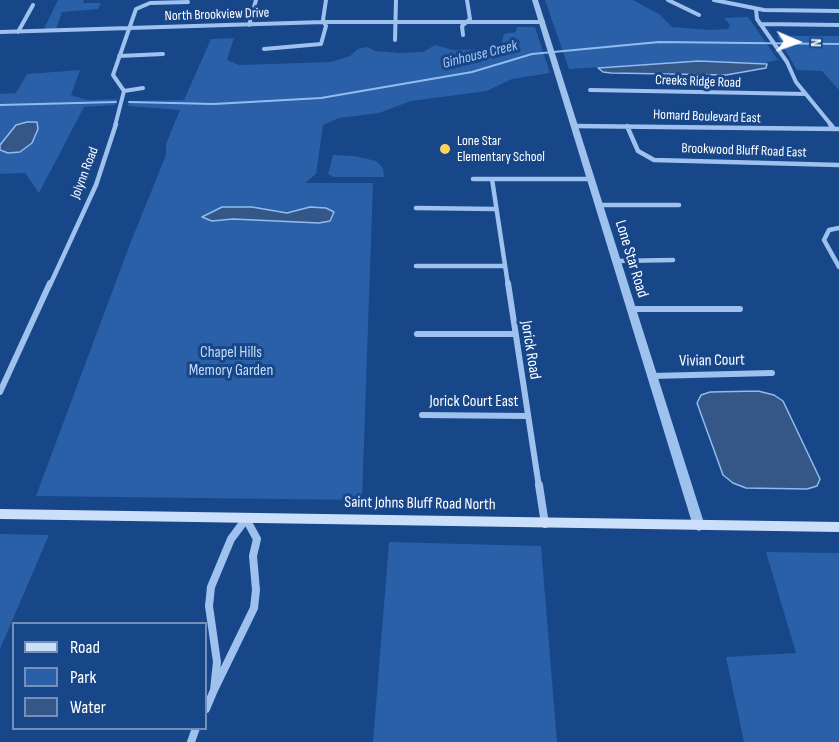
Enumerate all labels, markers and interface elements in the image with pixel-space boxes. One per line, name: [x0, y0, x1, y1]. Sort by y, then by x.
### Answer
street label: North Brookview Drive: [164, 5, 270, 25]
north arrow: [767, 12, 827, 72]
water label: Ginhouse Creek: [441, 37, 519, 73]
text: N: [806, 38, 825, 47]
street label: Creeks Ridge Road: [655, 72, 741, 92]
street label: Homard Boulevard East: [653, 107, 761, 127]
place label: Lone Star Elementary School: [457, 133, 545, 166]
street label: Brookwood Bluff Road East: [681, 140, 807, 162]
marker: Lone Star Elementary School: [438, 142, 452, 156]
street label: Jolynn Road: [67, 145, 103, 201]
street label: Lone Star Road: [610, 218, 652, 300]
street label: Jorick Road: [516, 319, 544, 381]
park label: Chapel Hills Memory Garden: [189, 343, 273, 381]
street label: Vivian Court: [679, 351, 745, 371]
street label: Jorick Court East: [430, 392, 518, 412]
street label: Saint Johns Bluff Road North: [344, 493, 496, 515]
legend: [12, 622, 207, 730]
text: Road: [70, 637, 100, 658]
text: Park: [70, 667, 96, 688]
text: Water: [70, 697, 106, 718]

